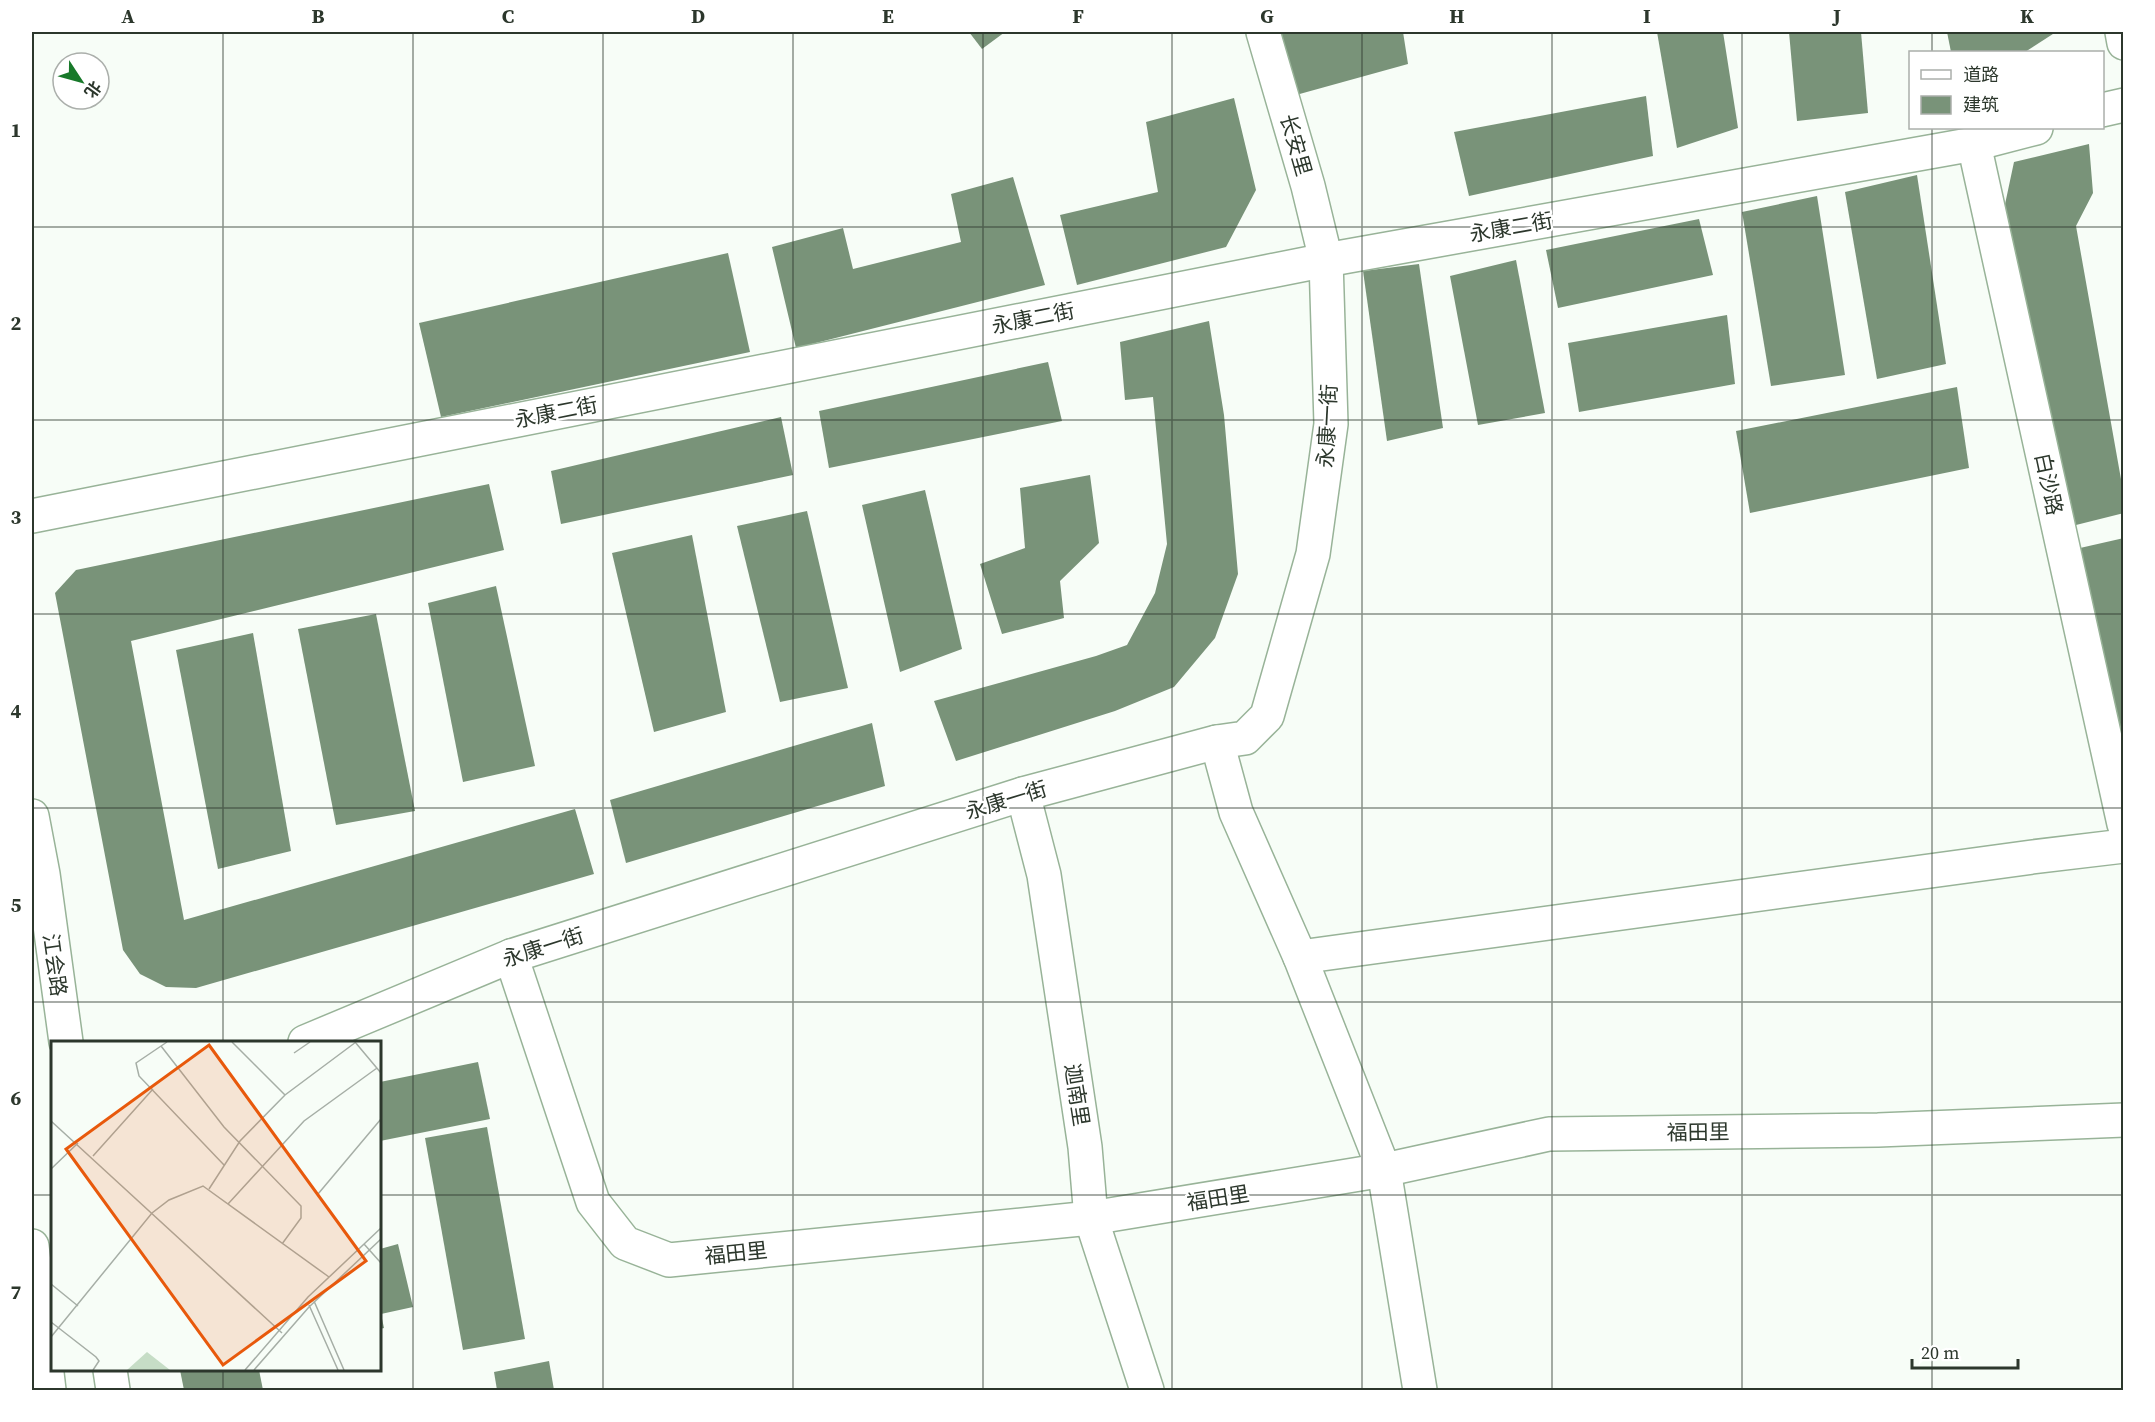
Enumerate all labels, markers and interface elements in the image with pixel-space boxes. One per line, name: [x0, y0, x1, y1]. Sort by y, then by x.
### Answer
text: A: [121, 2, 135, 30]
text: B: [311, 2, 325, 30]
text: C: [502, 2, 514, 30]
text: D: [691, 2, 705, 30]
text: E: [882, 2, 894, 30]
text: F: [1072, 2, 1084, 30]
text: G: [1260, 2, 1274, 30]
text: H: [1449, 2, 1465, 30]
text: I: [1643, 2, 1651, 30]
text: J: [1831, 2, 1841, 30]
text: K: [2020, 2, 2034, 30]
north arrow: [51, 51, 111, 111]
legend: [1909, 51, 2104, 129]
text: 道路: [1963, 62, 1999, 87]
text: 北: [80, 77, 107, 103]
text: 建筑: [1963, 92, 1999, 117]
street label: 长安里: [1273, 111, 1319, 179]
text: 1: [11, 116, 21, 144]
street label: 永康二街: [1467, 205, 1555, 249]
street label: 永康二街: [989, 296, 1077, 340]
text: 2: [11, 309, 22, 337]
street label: 永康一街: [1310, 383, 1344, 469]
street label: 永康二街: [512, 390, 600, 434]
street label: 白沙路: [2028, 450, 2070, 518]
text: 3: [11, 503, 22, 531]
text: 4: [11, 697, 22, 725]
street label: 永康一街: [962, 774, 1050, 826]
text: 5: [11, 891, 22, 919]
street label: 永康一街: [499, 920, 587, 974]
street label: 江会路: [36, 932, 74, 998]
inset map: [51, 1041, 381, 1371]
street label: 迦南里: [1058, 1062, 1096, 1128]
text: 6: [11, 1084, 22, 1112]
street label: 福田里: [1666, 1117, 1730, 1147]
street label: 福田里: [1185, 1179, 1251, 1217]
street label: 福田里: [703, 1235, 769, 1271]
text: 7: [11, 1278, 22, 1306]
scale bar: [1912, 1332, 2018, 1370]
text: 20 m: [1921, 1340, 1959, 1365]

